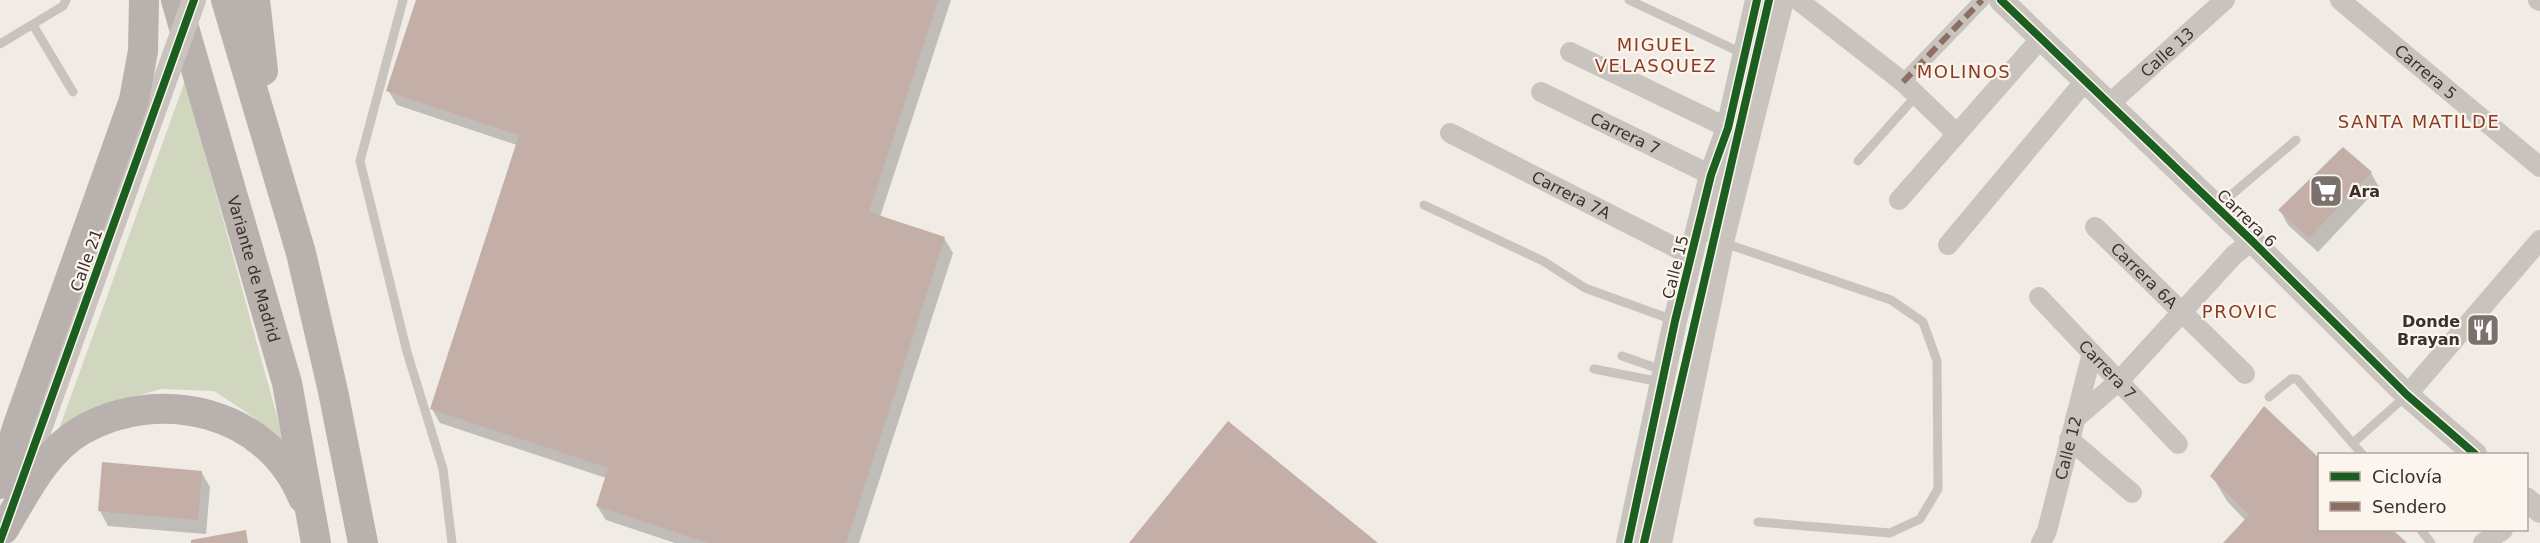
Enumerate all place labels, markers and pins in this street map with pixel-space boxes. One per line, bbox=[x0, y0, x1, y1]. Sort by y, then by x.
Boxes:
supermarket icon: Ara bbox=[2308, 173, 2344, 209]
place label: Ara bbox=[2349, 182, 2380, 201]
place label: Donde Brayan bbox=[2397, 312, 2460, 349]
restaurant icon: Donde Brayan bbox=[2465, 312, 2501, 348]

